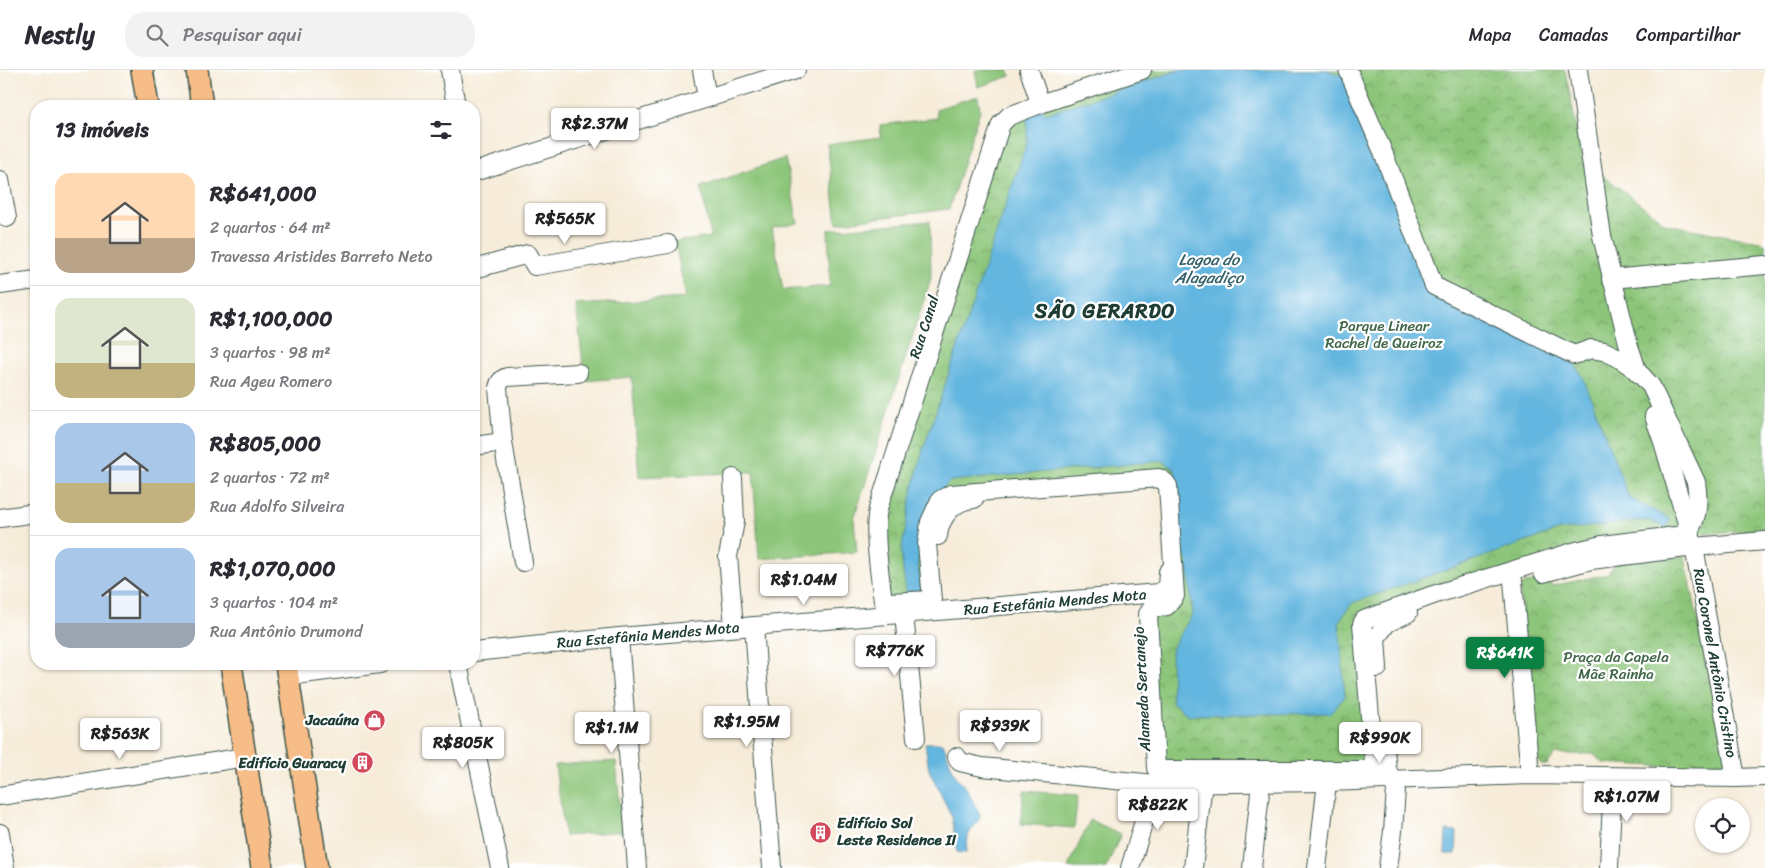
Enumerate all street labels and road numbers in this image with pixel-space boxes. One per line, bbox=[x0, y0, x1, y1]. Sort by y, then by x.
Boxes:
street label: Rua Canal bbox=[902, 291, 947, 362]
street label: Rua Coronel Antônio Cristino bbox=[1686, 566, 1744, 760]
street label: Rua Estefânia Mendes Mota bbox=[963, 581, 1148, 623]
street label: Rua Estefânia Mendes Mota bbox=[556, 614, 741, 656]
street label: Alameda Sertanejo bbox=[1126, 625, 1158, 753]

